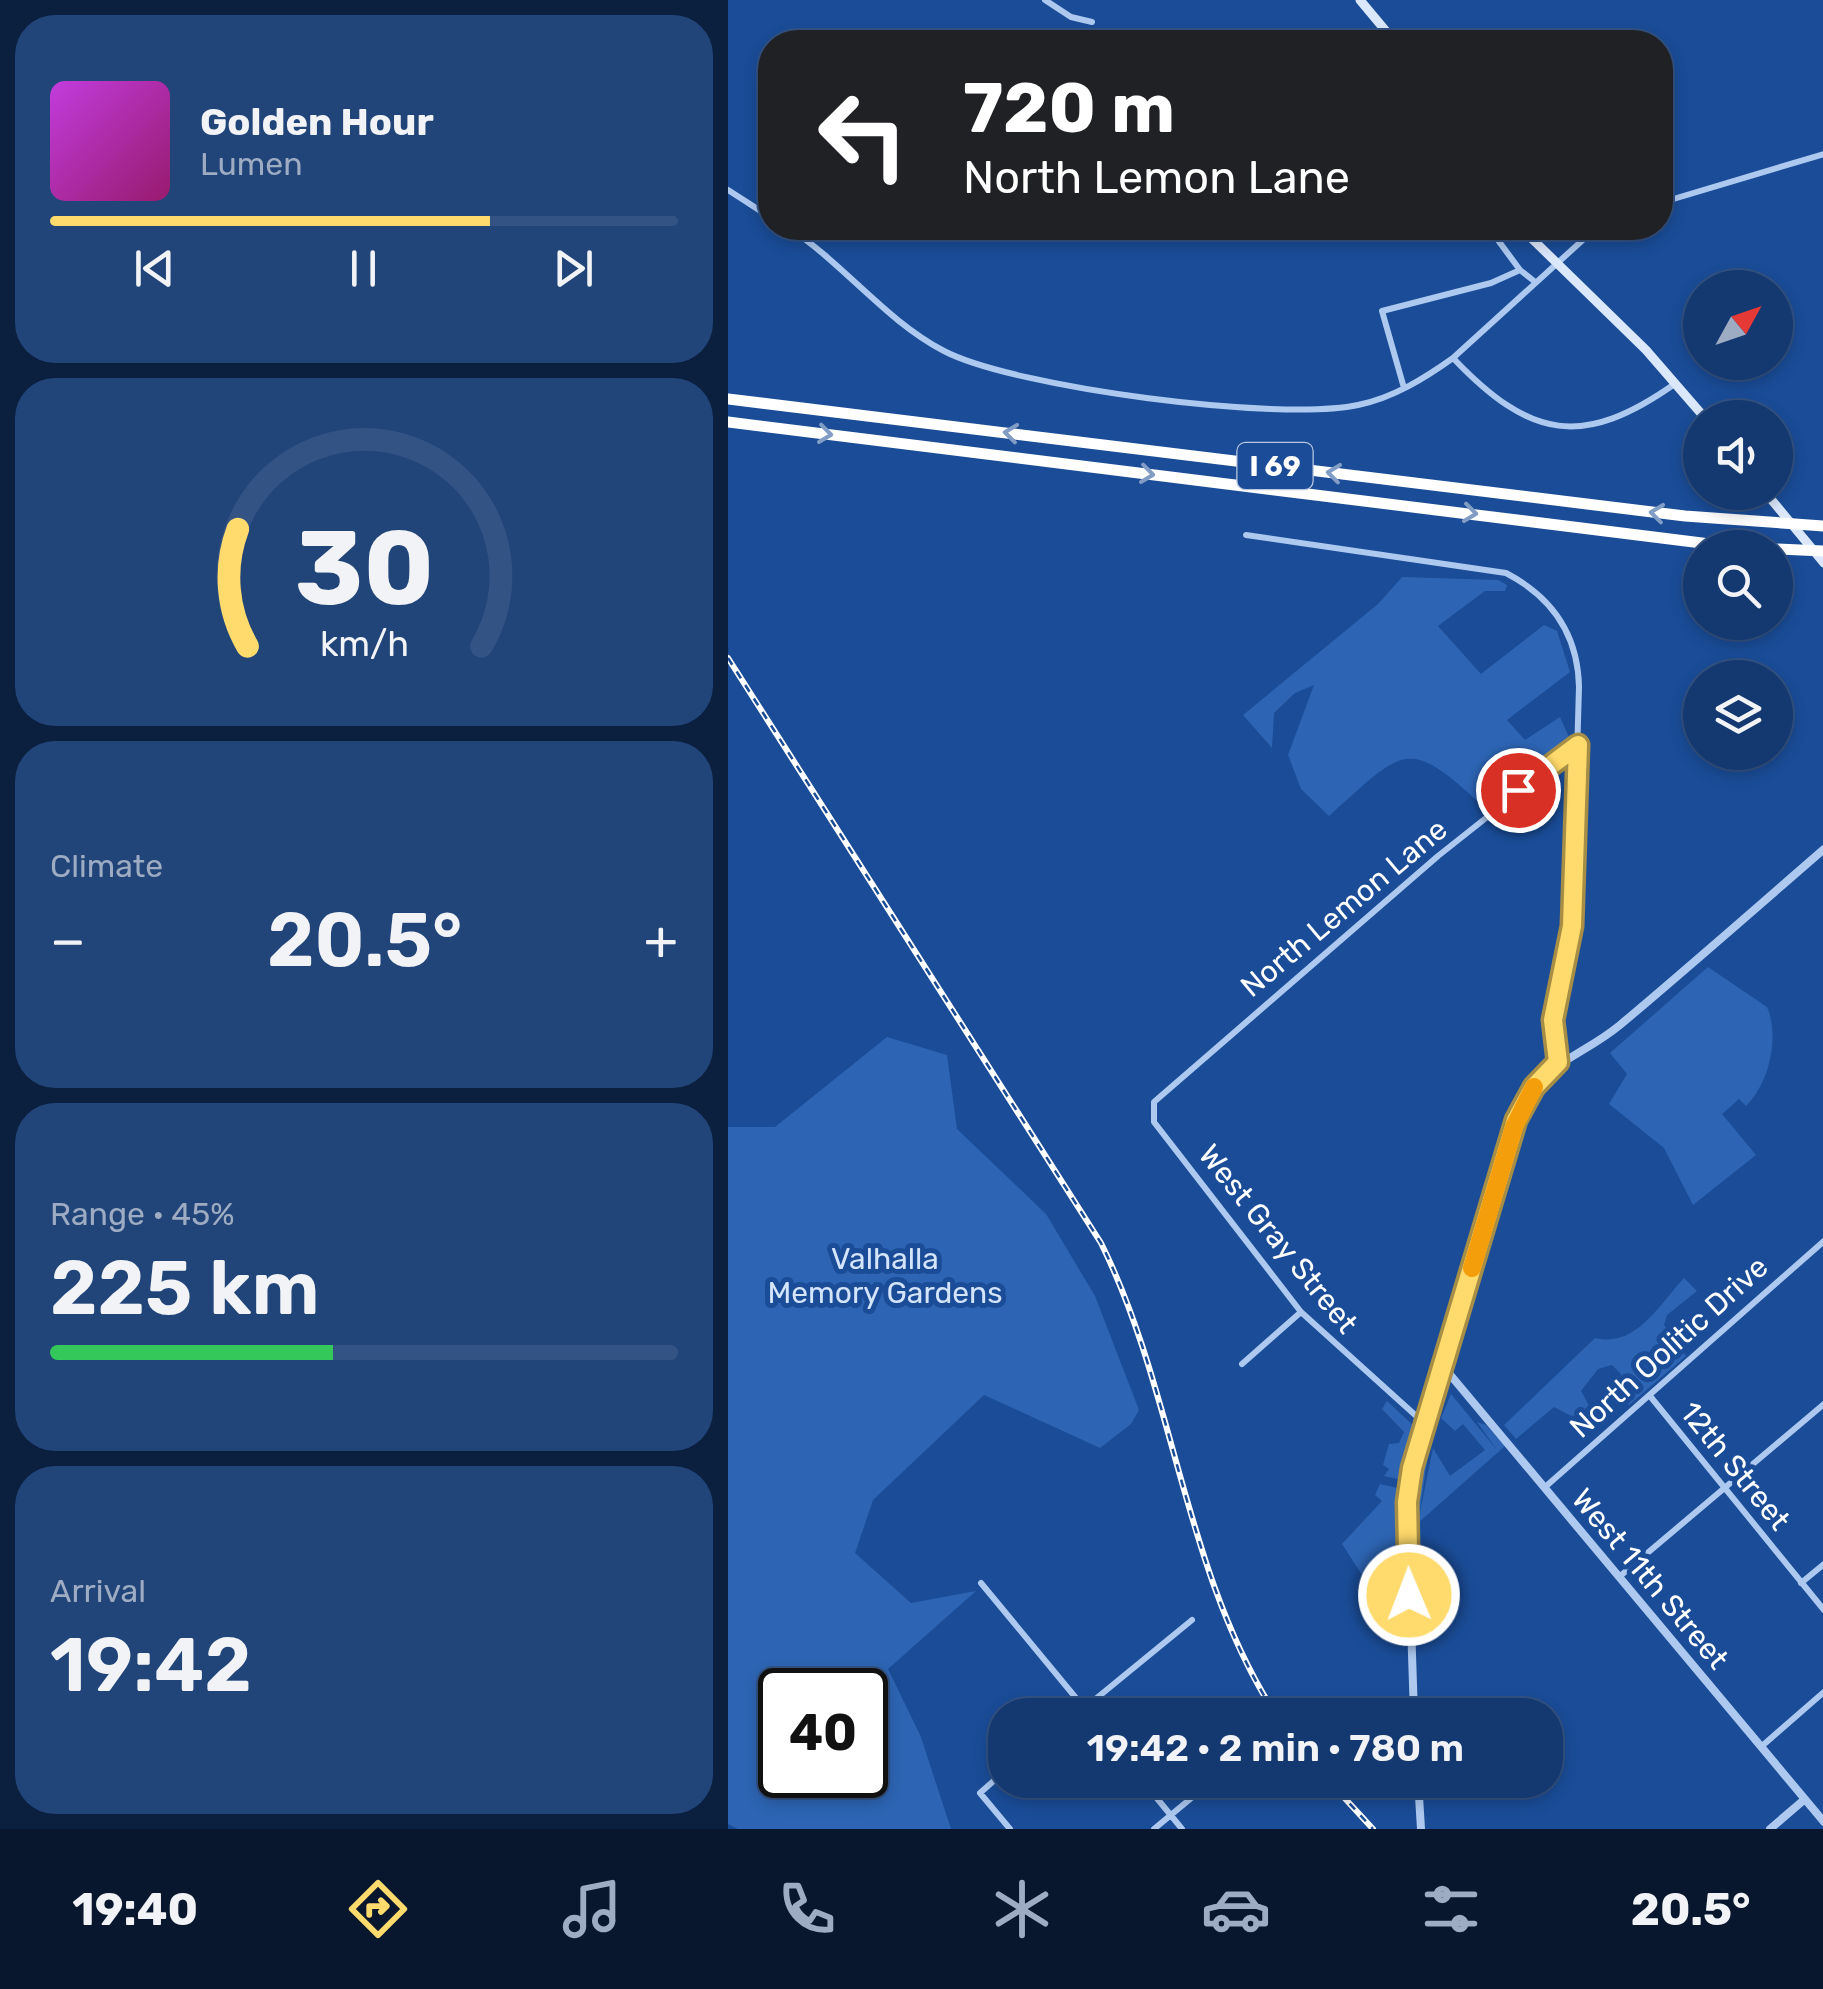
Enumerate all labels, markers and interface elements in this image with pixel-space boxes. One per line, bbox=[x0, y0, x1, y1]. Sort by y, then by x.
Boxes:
text: 720 m bbox=[963, 67, 1175, 150]
icon: left bbox=[798, 70, 928, 200]
text: Golden Hour bbox=[200, 99, 434, 145]
text: Lumen bbox=[200, 145, 303, 183]
text: North Lemon Lane bbox=[963, 151, 1350, 204]
icon: previous bbox=[127, 241, 182, 296]
icon: pause bbox=[336, 241, 391, 296]
icon: next bbox=[546, 241, 601, 296]
north arrow bbox=[1683, 270, 1793, 380]
map controls bbox=[1683, 270, 1793, 770]
button: sound bbox=[1683, 400, 1793, 510]
one-way arrow bbox=[817, 423, 833, 444]
one-way arrow bbox=[1003, 424, 1020, 445]
road number: I 69 bbox=[1238, 443, 1312, 489]
one-way arrow bbox=[1140, 463, 1156, 484]
one-way arrow bbox=[1326, 464, 1342, 485]
one-way arrow bbox=[1462, 502, 1478, 523]
one-way arrow bbox=[1648, 503, 1664, 524]
text: 30 bbox=[294, 507, 434, 630]
button: search bbox=[1683, 530, 1793, 640]
text: km/h bbox=[319, 623, 409, 665]
button: layers bbox=[1683, 660, 1793, 770]
pin bbox=[1476, 748, 1561, 833]
icon: arrive bbox=[1491, 763, 1546, 818]
street label: North Lemon Lane bbox=[1234, 811, 1454, 1005]
text: Climate bbox=[50, 847, 163, 885]
text: 20.5° bbox=[267, 896, 462, 985]
text: − bbox=[50, 908, 86, 973]
text: + bbox=[644, 908, 678, 973]
street label: West Gray Street bbox=[1191, 1137, 1365, 1341]
text: Range · 45% bbox=[50, 1195, 235, 1233]
park label: Valhalla Memory Gardens bbox=[767, 1241, 1003, 1311]
text: 225 km bbox=[50, 1244, 320, 1333]
street label: North Oolitic Drive bbox=[1563, 1249, 1775, 1445]
street label: 12th Street bbox=[1672, 1395, 1798, 1538]
street label: West 11th Street bbox=[1564, 1482, 1736, 1677]
position arrow bbox=[1357, 1543, 1461, 1647]
text: Arrival bbox=[50, 1572, 146, 1610]
text: 19:42 bbox=[50, 1621, 252, 1710]
speed limit sign: 40 bbox=[758, 1668, 888, 1798]
text: 19:42 · 2 min · 780 m bbox=[1087, 1725, 1464, 1771]
icon: directions bbox=[343, 1874, 413, 1944]
icon: music bbox=[557, 1874, 627, 1944]
icon: phone bbox=[772, 1874, 842, 1944]
icon: climate bbox=[987, 1874, 1057, 1944]
icon: car bbox=[1201, 1874, 1271, 1944]
icon: filters bbox=[1416, 1874, 1486, 1944]
text: 19:40 bbox=[72, 1883, 198, 1936]
text: 20.5° bbox=[1631, 1883, 1751, 1936]

